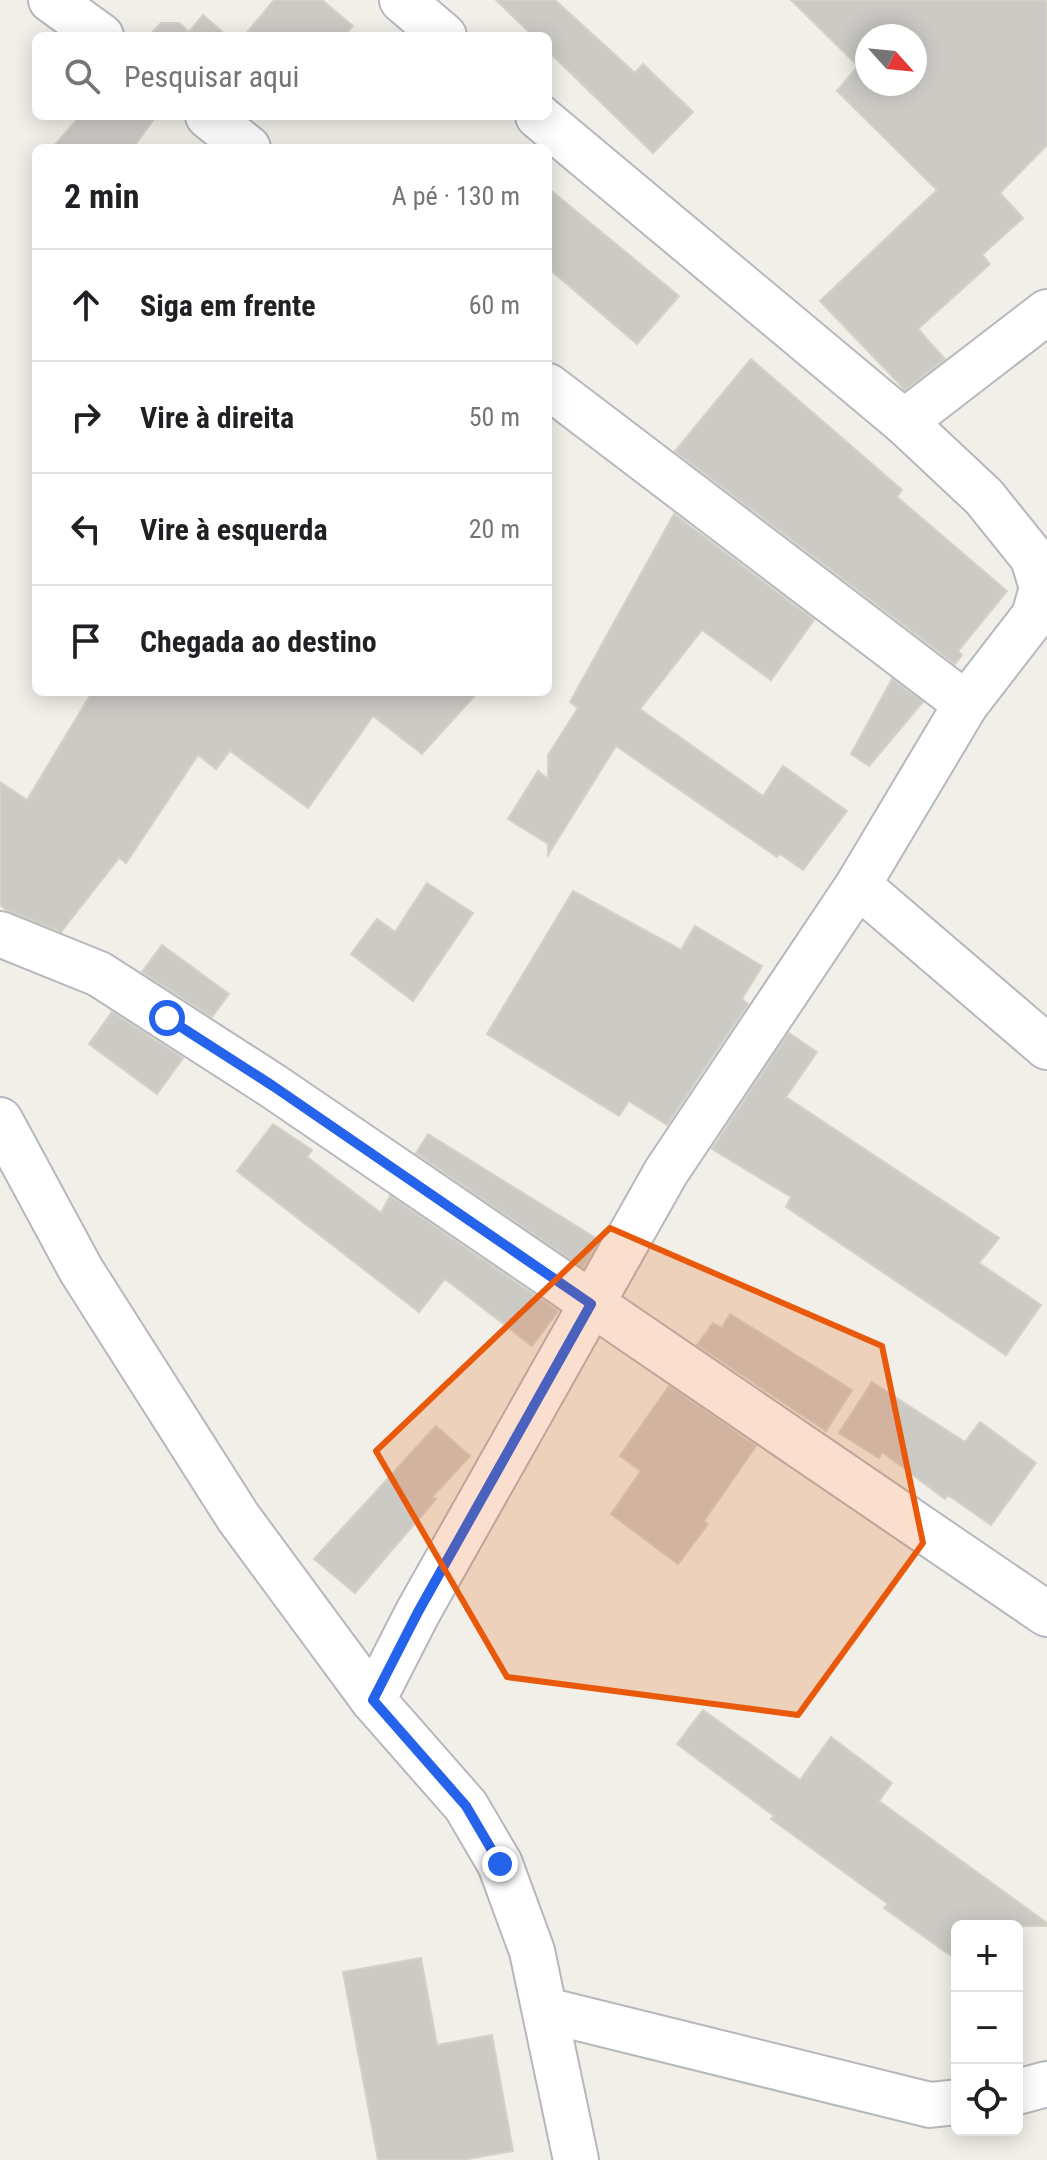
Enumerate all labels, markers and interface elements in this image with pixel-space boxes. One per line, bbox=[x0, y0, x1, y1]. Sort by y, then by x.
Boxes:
north arrow bbox=[855, 24, 927, 96]
search box bbox=[32, 32, 552, 120]
icon: search bbox=[60, 54, 104, 98]
text: Pesquisar aqui bbox=[124, 59, 299, 94]
text: 2 min bbox=[64, 176, 140, 216]
text: A pé · 130 m bbox=[392, 181, 520, 211]
icon: ahead bbox=[64, 283, 108, 327]
text: Siga em frente bbox=[140, 288, 316, 323]
text: 60 m bbox=[469, 290, 520, 320]
icon: right bbox=[64, 395, 108, 439]
text: Vire à direita bbox=[140, 400, 294, 435]
text: 50 m bbox=[469, 402, 520, 432]
icon: left bbox=[64, 507, 108, 551]
text: Vire à esquerda bbox=[140, 512, 328, 547]
text: 20 m bbox=[469, 514, 520, 544]
icon: arrive bbox=[64, 619, 108, 663]
text: Chegada ao destino bbox=[140, 624, 377, 659]
route start bbox=[149, 1000, 185, 1036]
route end bbox=[482, 1846, 518, 1882]
map controls bbox=[951, 1920, 1023, 2136]
button: + bbox=[951, 1920, 1023, 1992]
button: − bbox=[951, 1992, 1023, 2064]
button: locate bbox=[951, 2064, 1023, 2136]

